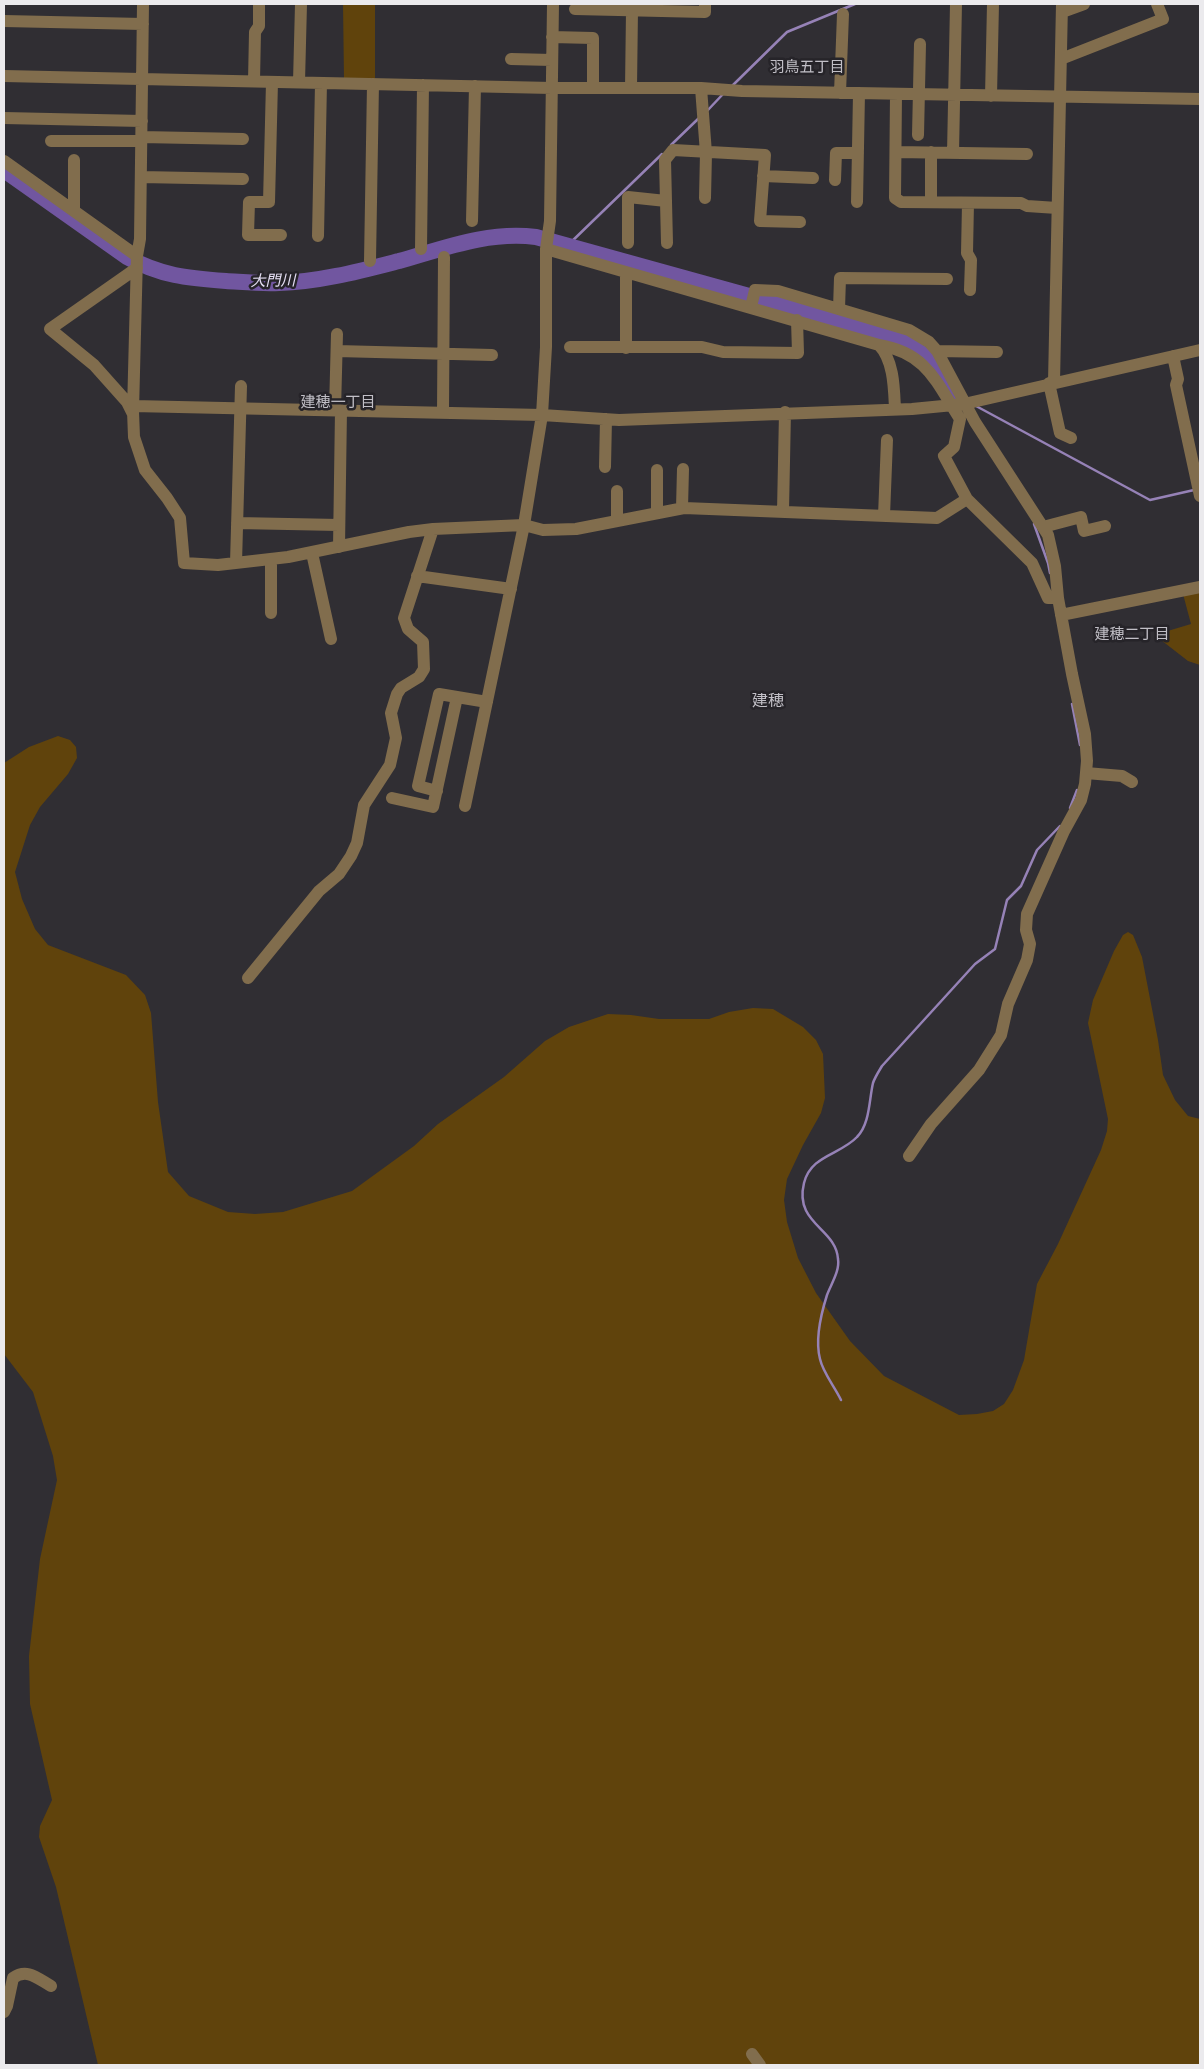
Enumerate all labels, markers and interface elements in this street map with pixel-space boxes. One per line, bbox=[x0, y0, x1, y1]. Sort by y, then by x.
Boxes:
district label: 羽鳥五丁目 bbox=[770, 58, 844, 76]
water label: 大門川 bbox=[250, 272, 296, 290]
district label: 建穂一丁目 bbox=[301, 393, 375, 411]
district label: 建穂二丁目 bbox=[1095, 625, 1169, 643]
district label: 建穂 bbox=[752, 691, 784, 711]

